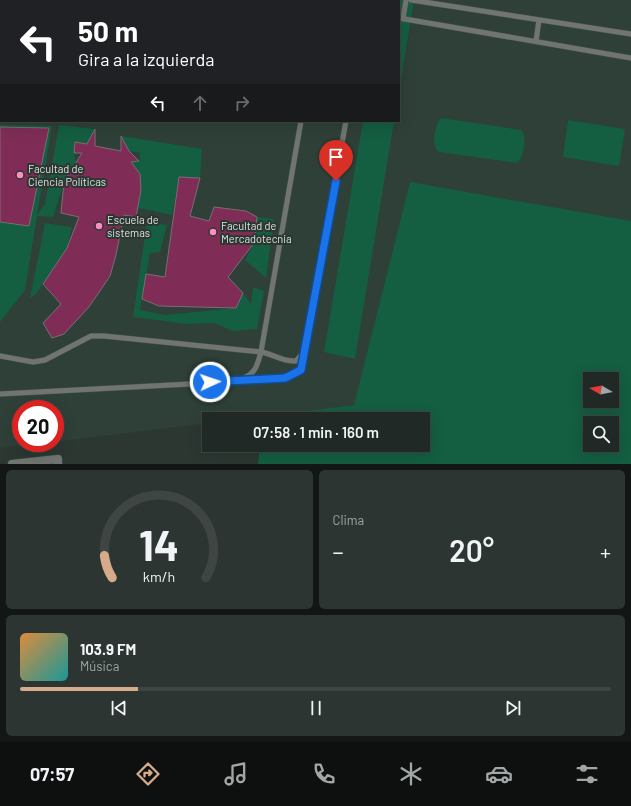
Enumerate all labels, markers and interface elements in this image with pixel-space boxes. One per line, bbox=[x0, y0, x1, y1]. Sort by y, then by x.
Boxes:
text: 50 m bbox=[78, 14, 138, 48]
icon: left bbox=[12, 16, 64, 68]
text: Gira a la izquierda bbox=[78, 48, 215, 70]
icon: left bbox=[147, 92, 169, 114]
icon: ahead bbox=[189, 92, 211, 114]
icon: right bbox=[231, 92, 253, 114]
pin bbox=[319, 140, 353, 181]
icon: arrive bbox=[325, 146, 347, 168]
place label: Facultad de Ciencia Políticas bbox=[28, 162, 106, 188]
marker: Facultad de Ciencia Políticas bbox=[15, 170, 25, 180]
place label: Escuela de sistemas bbox=[107, 213, 159, 239]
place label: Facultad de Mercadotecnia bbox=[221, 219, 292, 245]
marker: Escuela de sistemas bbox=[94, 221, 104, 231]
marker: Facultad de Mercadotecnia bbox=[208, 227, 218, 237]
position arrow bbox=[189, 361, 231, 403]
north arrow bbox=[583, 372, 619, 408]
map controls bbox=[583, 372, 619, 452]
speed limit sign: 20 bbox=[12, 400, 64, 452]
button: search bbox=[583, 416, 619, 452]
text: 07:58 · 1 min · 160 m bbox=[253, 423, 379, 441]
text: Clima bbox=[333, 512, 364, 528]
text: 14 bbox=[139, 518, 179, 568]
text: 20° bbox=[449, 532, 494, 568]
text: − bbox=[333, 538, 344, 564]
text: + bbox=[600, 538, 611, 564]
text: km/h bbox=[143, 567, 175, 584]
text: 103.9 FM bbox=[80, 640, 136, 658]
text: Música bbox=[80, 658, 119, 674]
icon: previous bbox=[108, 697, 130, 719]
icon: pause bbox=[305, 697, 327, 719]
icon: next bbox=[502, 697, 524, 719]
icon: directions bbox=[134, 760, 162, 788]
icon: music bbox=[222, 760, 250, 788]
icon: phone bbox=[310, 760, 338, 788]
icon: climate bbox=[397, 760, 425, 788]
icon: car bbox=[485, 760, 513, 788]
icon: filters bbox=[573, 760, 601, 788]
text: 07:57 bbox=[30, 763, 74, 785]

